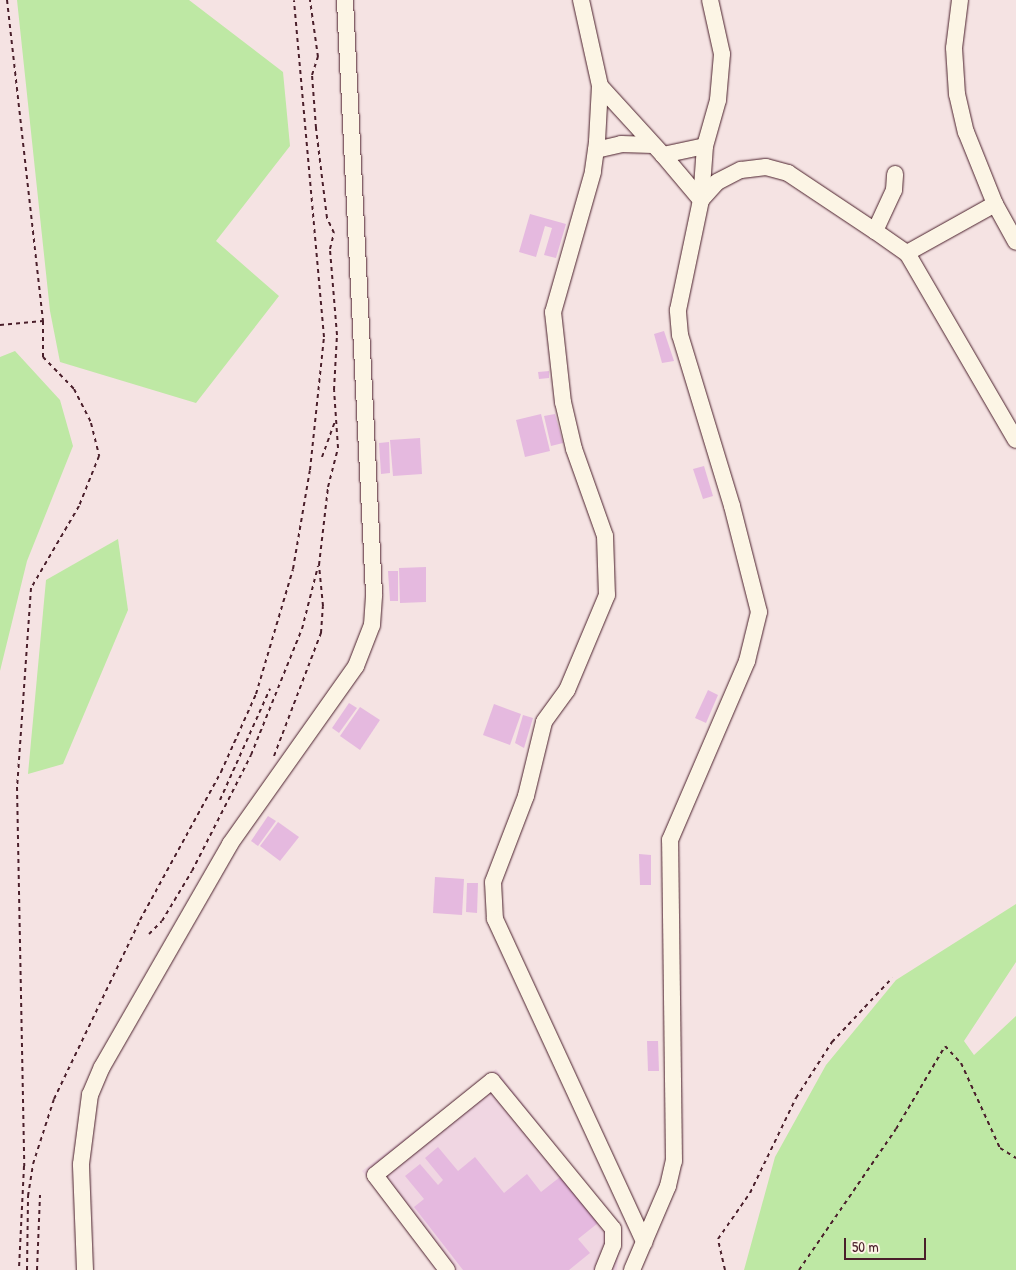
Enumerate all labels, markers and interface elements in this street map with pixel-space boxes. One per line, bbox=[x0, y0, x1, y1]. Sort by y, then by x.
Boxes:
scale bar bbox=[846, 1228, 928, 1260]
text: 50 m bbox=[852, 1236, 879, 1257]

